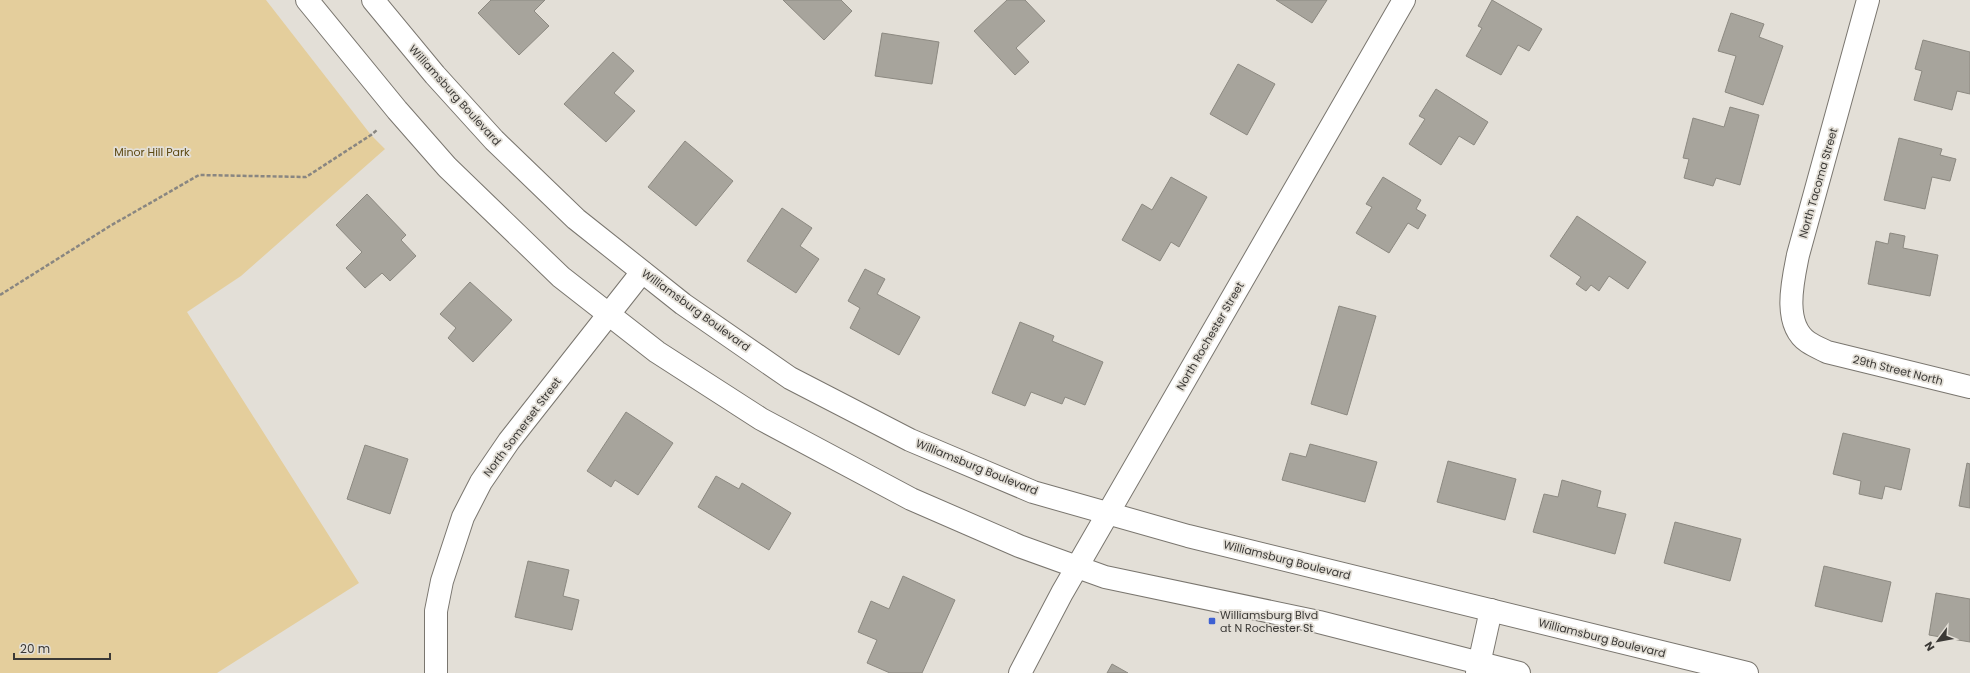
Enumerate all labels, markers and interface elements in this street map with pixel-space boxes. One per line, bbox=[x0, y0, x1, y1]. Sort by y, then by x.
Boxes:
street label: Williamsburg Boulevard bbox=[405, 41, 505, 149]
street label: North Tacoma Street bbox=[1795, 126, 1841, 240]
park label: Minor Hill Park bbox=[114, 144, 190, 160]
street label: Williamsburg Boulevard bbox=[639, 265, 753, 355]
street label: North Rochester Street bbox=[1172, 279, 1248, 393]
street label: 29th Street North bbox=[1851, 351, 1945, 389]
street label: North Somerset Street bbox=[479, 374, 565, 480]
street label: Williamsburg Boulevard bbox=[913, 435, 1041, 499]
street label: Williamsburg Boulevard bbox=[1222, 536, 1352, 584]
place label: Williamsburg Blvd at N Rochester St bbox=[1220, 607, 1318, 636]
street label: Williamsburg Boulevard bbox=[1537, 614, 1667, 662]
marker: Williamsburg Blvd at N Rochester St bbox=[1207, 616, 1217, 626]
north arrow bbox=[1918, 621, 1958, 661]
scale bar bbox=[14, 635, 110, 661]
text: N bbox=[1921, 639, 1938, 654]
text: 20 m bbox=[20, 640, 50, 657]

